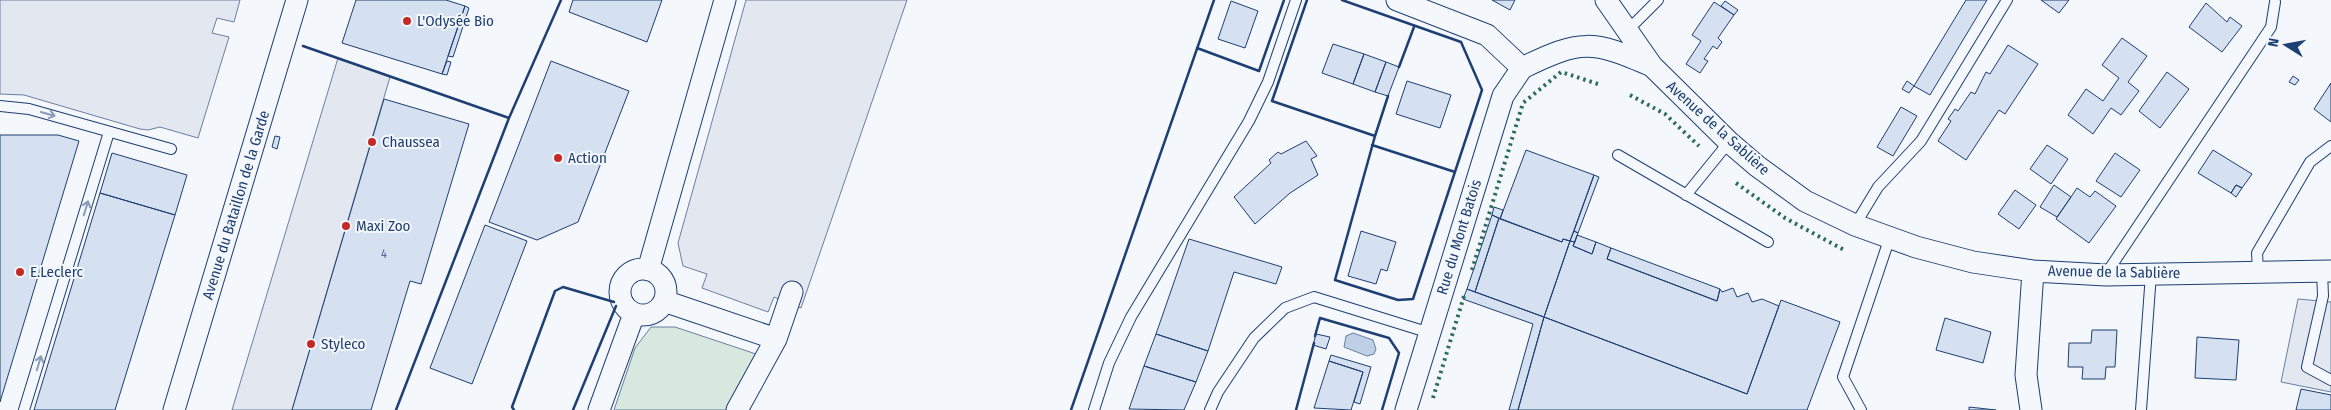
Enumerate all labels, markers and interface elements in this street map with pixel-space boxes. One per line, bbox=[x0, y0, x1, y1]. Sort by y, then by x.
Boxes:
place label: L'Odysée Bio bbox=[417, 12, 494, 30]
marker: L'Odysée Bio bbox=[401, 15, 413, 27]
north arrow bbox=[2261, 20, 2311, 70]
text: N bbox=[2265, 37, 2283, 48]
street label: Avenue de la Sablière bbox=[1663, 77, 1773, 179]
street label: Avenue du Bataillon de la Garde bbox=[199, 108, 273, 302]
one-way arrow bbox=[39, 110, 55, 120]
place label: Chaussea bbox=[382, 133, 440, 151]
marker: Chaussea bbox=[366, 136, 378, 148]
place label: Action bbox=[568, 149, 607, 167]
marker: Action bbox=[552, 152, 564, 164]
street label: Rue du Mont Batois bbox=[1433, 177, 1485, 297]
one-way arrow bbox=[81, 200, 91, 216]
place label: Maxi Zoo bbox=[356, 217, 411, 235]
marker: Maxi Zoo bbox=[340, 220, 352, 232]
house number: 4 bbox=[381, 247, 387, 261]
street label: Avenue de la Sablière bbox=[2048, 262, 2180, 282]
place label: E.Leclerc bbox=[30, 263, 83, 281]
marker: E.Leclerc bbox=[14, 266, 26, 278]
place label: Styleco bbox=[321, 335, 365, 353]
marker: Styleco bbox=[305, 338, 317, 350]
one-way arrow bbox=[34, 356, 44, 372]

